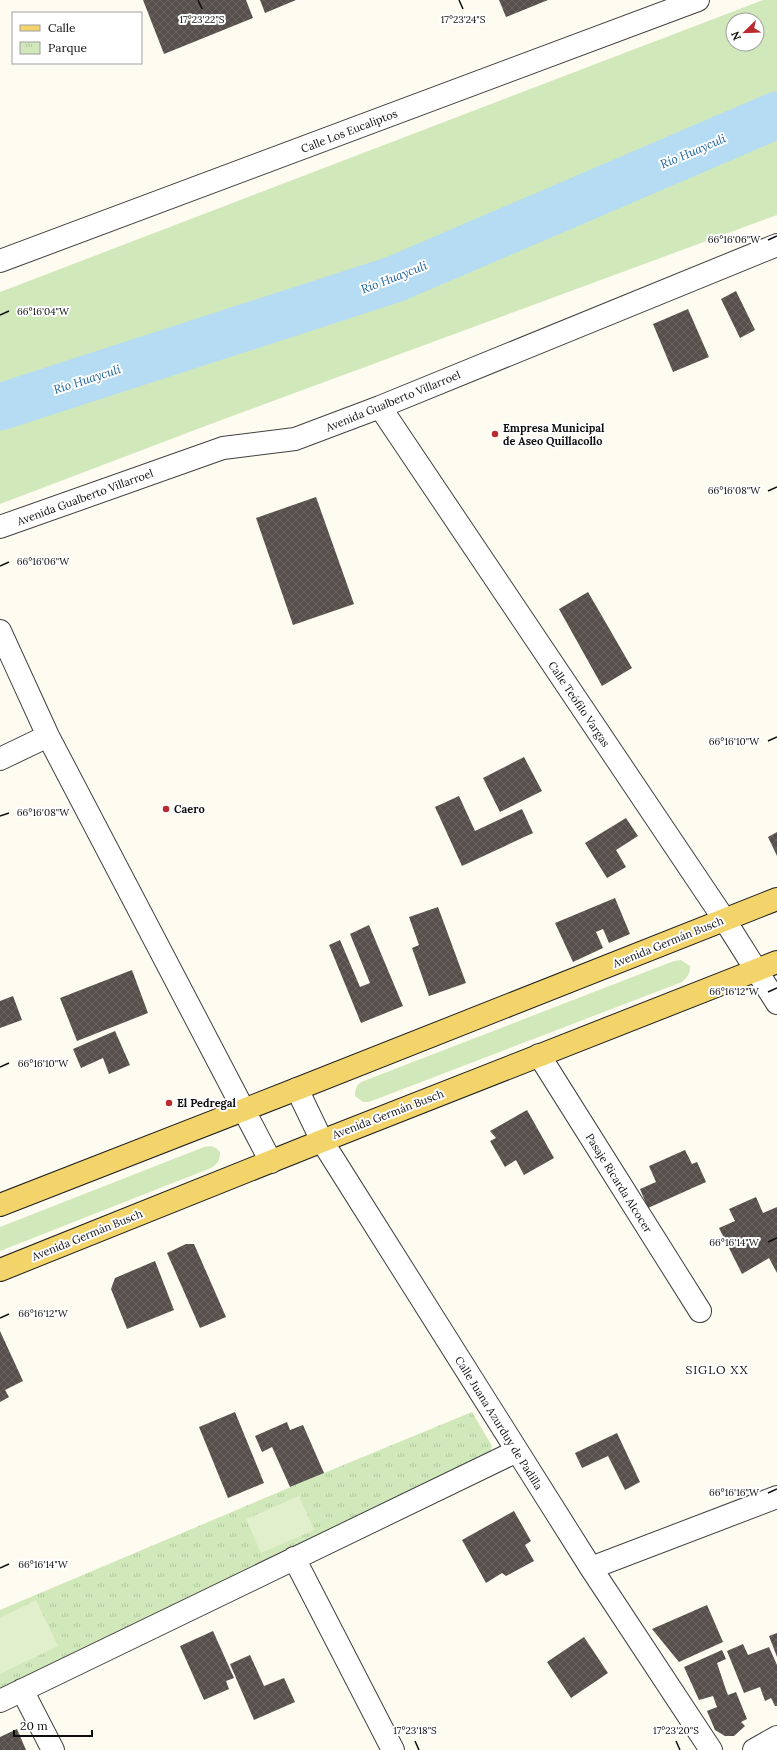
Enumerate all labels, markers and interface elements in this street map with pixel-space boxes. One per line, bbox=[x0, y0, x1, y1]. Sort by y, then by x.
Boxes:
legend bbox=[12, 12, 142, 64]
north arrow bbox=[725, 12, 765, 52]
text: 17°23'22"S bbox=[179, 13, 225, 26]
text: 17°23'24"S bbox=[441, 13, 486, 26]
text: Calle bbox=[48, 20, 76, 35]
text: N bbox=[727, 29, 744, 43]
text: Parque bbox=[48, 40, 88, 55]
street label: Calle Los Eucaliptos bbox=[299, 106, 399, 156]
water label: Río Huayculi bbox=[658, 130, 728, 172]
text: 66°16'06"W bbox=[708, 233, 761, 246]
water label: Río Huayculi bbox=[359, 257, 429, 297]
text: 66°16'04"W bbox=[17, 305, 70, 318]
water label: Río Huayculi bbox=[51, 361, 123, 397]
street label: Avenida Gualberto Villarroel bbox=[323, 368, 462, 435]
place label: Empresa Municipal de Aseo Quillacollo bbox=[503, 421, 605, 448]
marker: Empresa Municipal de Aseo Quillacollo bbox=[490, 429, 500, 439]
street label: Avenida Gualberto Villarroel bbox=[14, 466, 155, 529]
text: 66°16'08"W bbox=[708, 484, 761, 497]
text: 66°16'06"W bbox=[17, 555, 70, 568]
street label: Calle Teófilo Vargas bbox=[545, 658, 613, 750]
text: 66°16'10"W bbox=[709, 735, 760, 748]
place label: Caero bbox=[174, 802, 205, 816]
marker: Caero bbox=[161, 804, 171, 814]
text: 66°16'08"W bbox=[17, 806, 70, 819]
street label: Avenida Germán Busch bbox=[610, 913, 726, 971]
text: 66°16'12"W bbox=[709, 985, 760, 998]
text: 66°16'10"W bbox=[18, 1057, 69, 1070]
street label: Avenida Germán Busch bbox=[329, 1086, 446, 1142]
place label: El Pedregal bbox=[177, 1096, 236, 1110]
marker: El Pedregal bbox=[164, 1098, 174, 1108]
street label: Pasaje Ricarda Alcocer bbox=[583, 1131, 655, 1236]
street label: Avenida Germán Busch bbox=[29, 1206, 145, 1264]
text: 66°16'14"W bbox=[709, 1236, 760, 1249]
text: 66°16'12"W bbox=[18, 1307, 69, 1320]
street label: Calle Juana Azurduy de Padilla bbox=[452, 1354, 546, 1493]
district label: SIGLO XX bbox=[685, 1362, 749, 1377]
text: 66°16'16"W bbox=[709, 1486, 760, 1499]
text: 66°16'14"W bbox=[18, 1558, 69, 1571]
scale bar bbox=[14, 1712, 92, 1738]
text: 20 m bbox=[20, 1718, 48, 1733]
text: 17°23'18"S bbox=[393, 1724, 437, 1737]
text: 17°23'20"S bbox=[653, 1724, 699, 1737]

